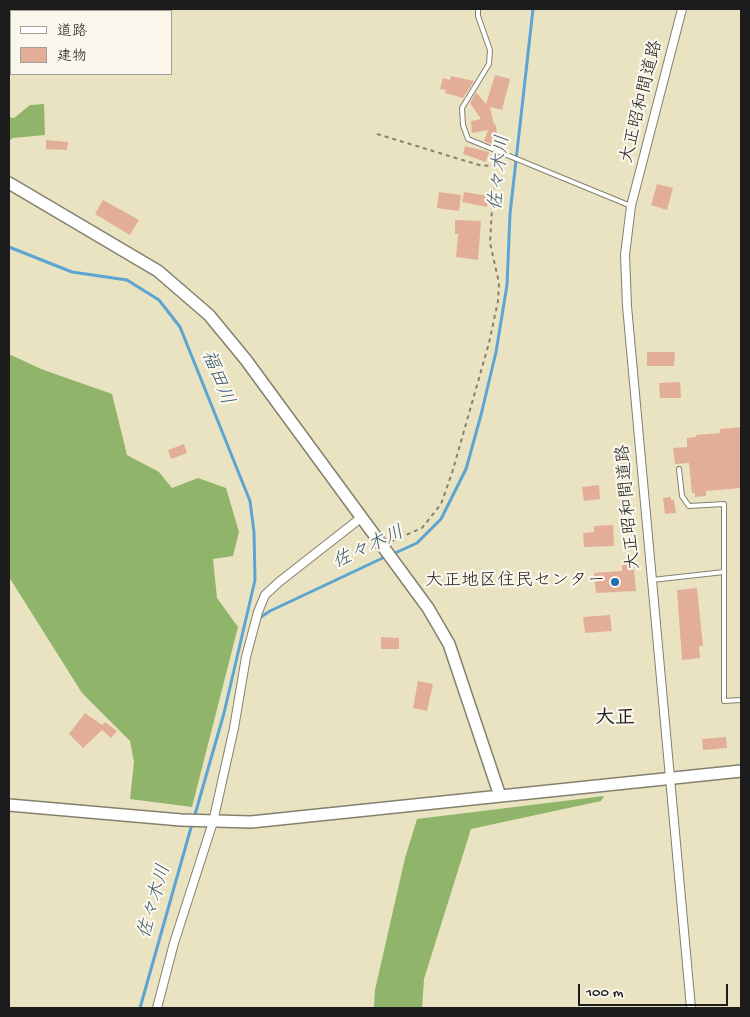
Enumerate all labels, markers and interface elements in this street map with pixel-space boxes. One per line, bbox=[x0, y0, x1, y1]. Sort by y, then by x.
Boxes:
legend bbox=[10, 10, 172, 75]
text: 道路 bbox=[57, 23, 87, 41]
street label: 大正昭和間道路 bbox=[617, 38, 669, 166]
text: 建物 bbox=[57, 48, 87, 66]
water label: 佐々木川 bbox=[486, 134, 516, 212]
water label: 福田川 bbox=[195, 347, 237, 409]
street label: 大正昭和間道路 bbox=[614, 443, 646, 571]
water label: 佐々木川 bbox=[330, 523, 408, 575]
place label: 大正地区住民センター bbox=[425, 571, 605, 593]
marker: 大正地区住民センター bbox=[609, 576, 621, 588]
district label: 大正 bbox=[595, 708, 635, 732]
water label: 佐々木川 bbox=[135, 862, 177, 942]
scale bar bbox=[580, 974, 730, 1006]
text: 100 m bbox=[586, 984, 623, 1002]

